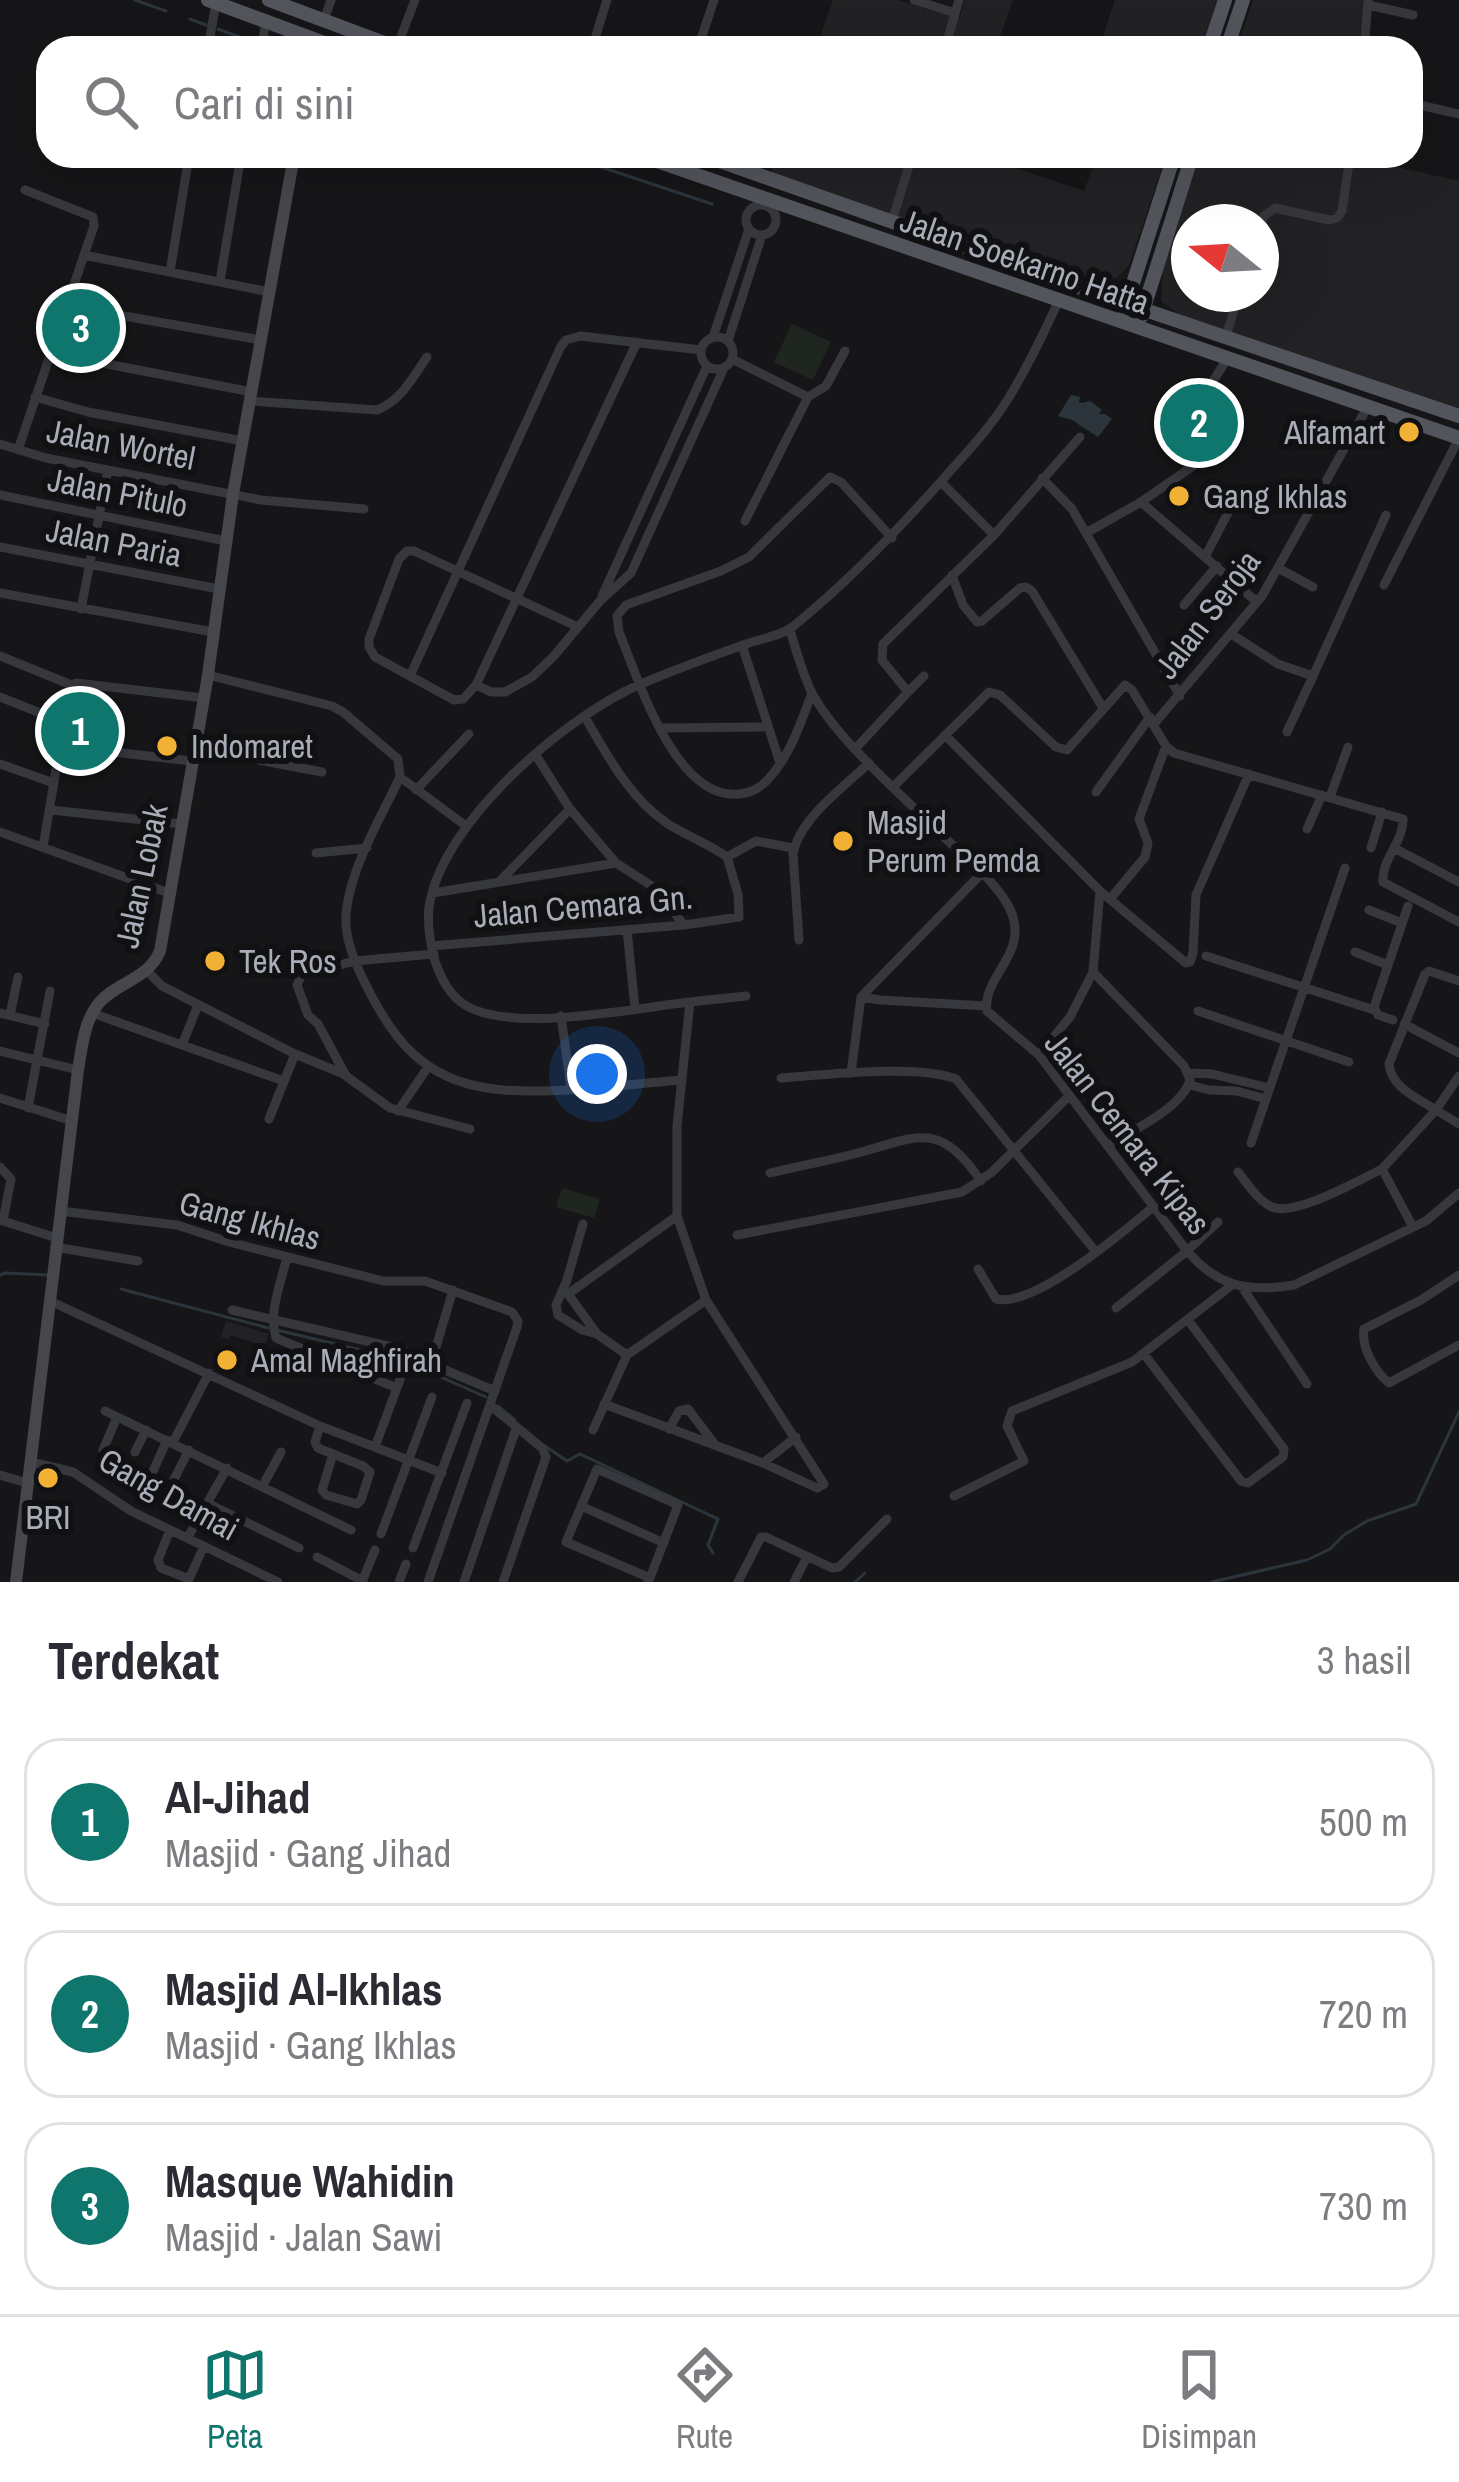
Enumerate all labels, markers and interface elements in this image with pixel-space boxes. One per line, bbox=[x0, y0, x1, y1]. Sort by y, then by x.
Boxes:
search box bbox=[36, 36, 1423, 168]
icon: search bbox=[78, 69, 144, 135]
text: Cari di sini bbox=[174, 72, 355, 133]
street label: Jalan Soekarno Hatta bbox=[895, 198, 1155, 324]
north arrow bbox=[1171, 204, 1279, 312]
pin: 3 bbox=[42, 283, 120, 373]
pin: 2 bbox=[1160, 378, 1238, 468]
street label: Jalan Wortel bbox=[43, 408, 199, 480]
place label: Alfamart bbox=[1283, 410, 1385, 454]
marker: Alfamart bbox=[1396, 419, 1422, 445]
street label: Jalan Pitulo bbox=[44, 457, 192, 527]
place label: Gang Ikhlas bbox=[1203, 474, 1347, 518]
marker: Gang Ikhlas bbox=[1166, 483, 1192, 509]
street label: Jalan Paria bbox=[43, 507, 185, 577]
street label: Jalan Seroja bbox=[1144, 541, 1270, 687]
pin: 1 bbox=[41, 686, 119, 776]
place label: Indomaret bbox=[191, 724, 313, 768]
marker: Indomaret bbox=[154, 733, 180, 759]
street label: Jalan Lobak bbox=[104, 800, 178, 952]
place label: Masjid Perum Pemda bbox=[867, 800, 1040, 882]
marker: Masjid Perum Pemda bbox=[830, 828, 856, 854]
street label: Jalan Cemara Gn. bbox=[472, 875, 694, 937]
place label: Tek Ros bbox=[239, 939, 337, 983]
marker: Tek Ros bbox=[202, 948, 228, 974]
street label: Jalan Cemara Kipas bbox=[1035, 1023, 1221, 1243]
your location bbox=[567, 1044, 627, 1104]
street label: Gang Ikhlas bbox=[175, 1180, 325, 1260]
place label: Amal Maghfirah bbox=[250, 1338, 442, 1382]
marker: Amal Maghfirah bbox=[214, 1347, 240, 1373]
street label: Gang Damai bbox=[91, 1438, 247, 1550]
marker: BRI bbox=[35, 1465, 61, 1491]
place label: BRI bbox=[25, 1495, 71, 1539]
text: Terdekat bbox=[48, 1626, 219, 1695]
text: 3 hasil bbox=[1317, 1634, 1411, 1686]
text: Al-Jihad bbox=[165, 1766, 311, 1827]
text: 1 bbox=[81, 1796, 99, 1848]
text: 500 m bbox=[1319, 1796, 1408, 1848]
text: Masjid · Gang Jihad bbox=[165, 1827, 451, 1879]
text: Masjid Al-Ikhlas bbox=[165, 1958, 443, 2019]
text: 2 bbox=[81, 1988, 99, 2040]
text: 720 m bbox=[1319, 1988, 1408, 2040]
text: Masjid · Gang Ikhlas bbox=[165, 2019, 457, 2071]
text: Masque Wahidin bbox=[165, 2150, 455, 2211]
text: 3 bbox=[81, 2180, 99, 2232]
text: 730 m bbox=[1319, 2180, 1408, 2232]
text: Masjid · Jalan Sawi bbox=[165, 2211, 442, 2263]
tab: Peta bbox=[202, 2342, 268, 2458]
tab: Rute bbox=[672, 2342, 738, 2458]
tab: Disimpan bbox=[1141, 2342, 1257, 2458]

